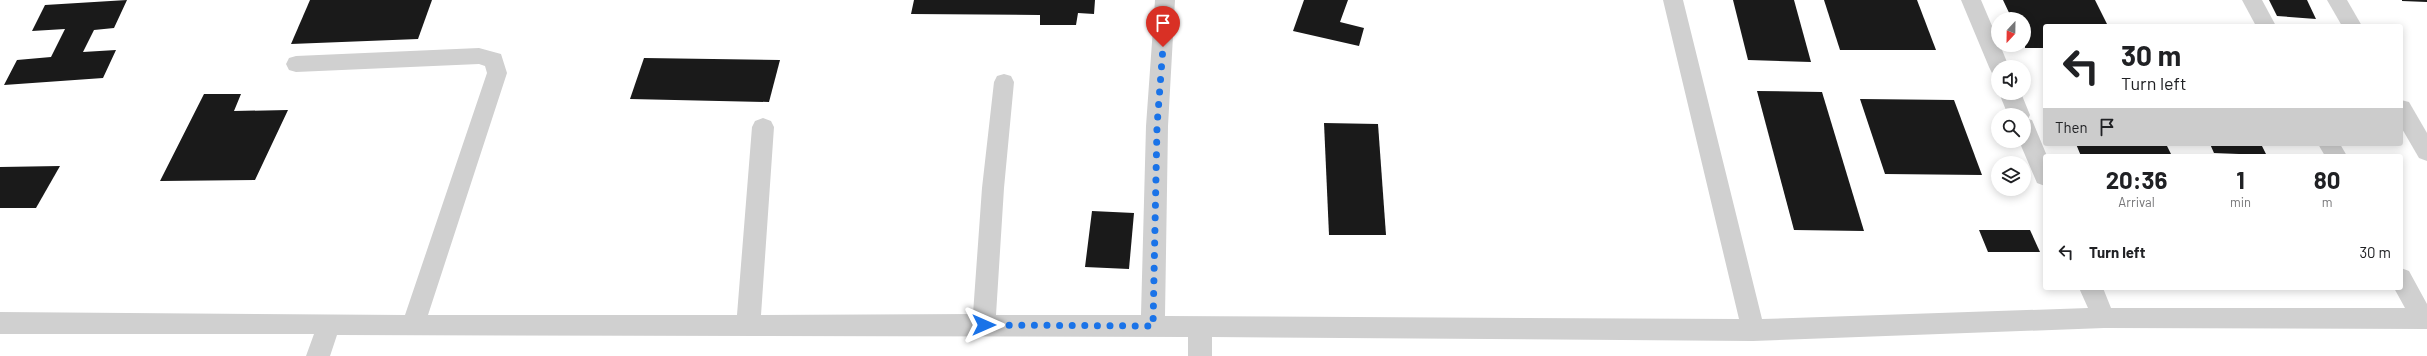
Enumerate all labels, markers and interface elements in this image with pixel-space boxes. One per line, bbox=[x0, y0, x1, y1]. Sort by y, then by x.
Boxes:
pin bbox=[1146, 6, 1180, 47]
icon: arrive bbox=[1152, 12, 1174, 34]
north arrow bbox=[1991, 12, 2031, 52]
map controls bbox=[1991, 12, 2031, 196]
text: 30 m bbox=[2121, 38, 2181, 72]
icon: left bbox=[2055, 40, 2107, 92]
button: sound bbox=[1991, 60, 2031, 100]
text: Turn left bbox=[2121, 72, 2187, 94]
button: search bbox=[1991, 108, 2031, 148]
icon: arrive bbox=[2096, 116, 2118, 138]
text: Then bbox=[2055, 118, 2088, 136]
button: layers bbox=[1991, 156, 2031, 196]
text: 20:36 bbox=[2106, 165, 2167, 194]
text: 1 bbox=[2236, 165, 2245, 194]
text: 80 bbox=[2314, 165, 2340, 194]
text: Arrival bbox=[2118, 194, 2155, 210]
text: min bbox=[2230, 194, 2251, 210]
text: m bbox=[2322, 194, 2332, 210]
icon: left bbox=[2055, 241, 2077, 263]
text: Turn left bbox=[2089, 243, 2145, 261]
text: 30 m bbox=[2359, 243, 2391, 261]
position arrow bbox=[963, 304, 1005, 346]

